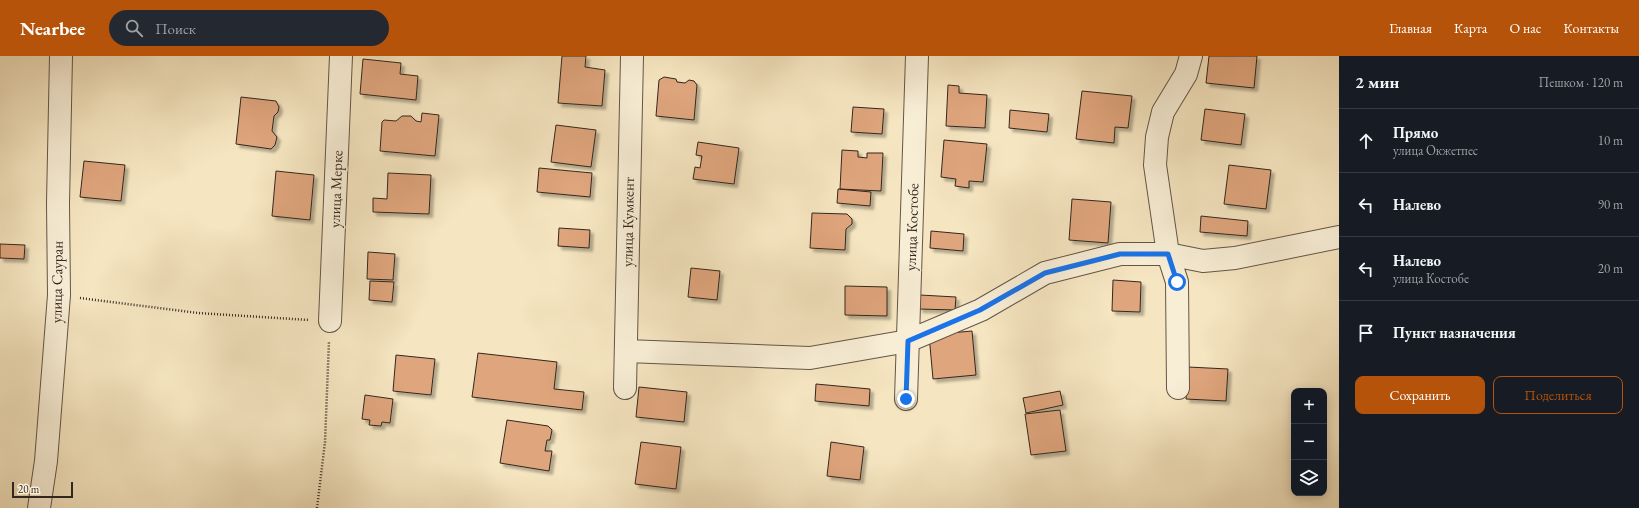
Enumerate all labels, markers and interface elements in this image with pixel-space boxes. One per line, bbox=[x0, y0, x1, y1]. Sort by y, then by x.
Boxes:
search box bbox=[109, 10, 389, 46]
text: Nearbee bbox=[20, 16, 85, 41]
icon: search bbox=[123, 17, 145, 39]
text: Поиск bbox=[155, 19, 196, 38]
text: Главная bbox=[1389, 19, 1432, 37]
text: Карта bbox=[1454, 19, 1487, 37]
text: О нас bbox=[1509, 19, 1541, 37]
text: Контакты bbox=[1563, 19, 1619, 37]
text: 2 мин bbox=[1355, 71, 1399, 93]
text: Пешком · 120 m bbox=[1539, 74, 1623, 91]
text: Прямо bbox=[1393, 123, 1438, 142]
icon: ahead bbox=[1355, 130, 1377, 152]
text: 10 m bbox=[1598, 132, 1623, 149]
text: улица Окжетпес bbox=[1393, 142, 1478, 159]
street label: улица Мерке bbox=[325, 150, 346, 228]
street label: улица Кумкент bbox=[617, 177, 638, 267]
street label: улица Костобе bbox=[900, 183, 923, 271]
icon: left bbox=[1355, 194, 1377, 216]
text: Налево bbox=[1393, 195, 1441, 214]
text: 90 m bbox=[1598, 196, 1623, 213]
street label: улица Сауран bbox=[46, 240, 67, 323]
text: Налево bbox=[1393, 251, 1441, 270]
icon: left bbox=[1355, 258, 1377, 280]
text: 20 m bbox=[1598, 260, 1623, 277]
text: улица Костобе bbox=[1393, 270, 1469, 287]
route start bbox=[1168, 273, 1186, 291]
icon: arrive bbox=[1355, 322, 1377, 344]
text: Пункт назначения bbox=[1393, 323, 1516, 342]
button: Сохранить bbox=[1355, 376, 1485, 414]
button: Поделиться bbox=[1493, 376, 1623, 414]
map controls bbox=[1291, 388, 1327, 496]
button: + bbox=[1291, 388, 1327, 424]
route end bbox=[897, 390, 915, 408]
button: − bbox=[1291, 424, 1327, 460]
button: layers bbox=[1291, 460, 1327, 496]
scale bar bbox=[12, 480, 73, 499]
text: 20 m bbox=[18, 482, 39, 496]

